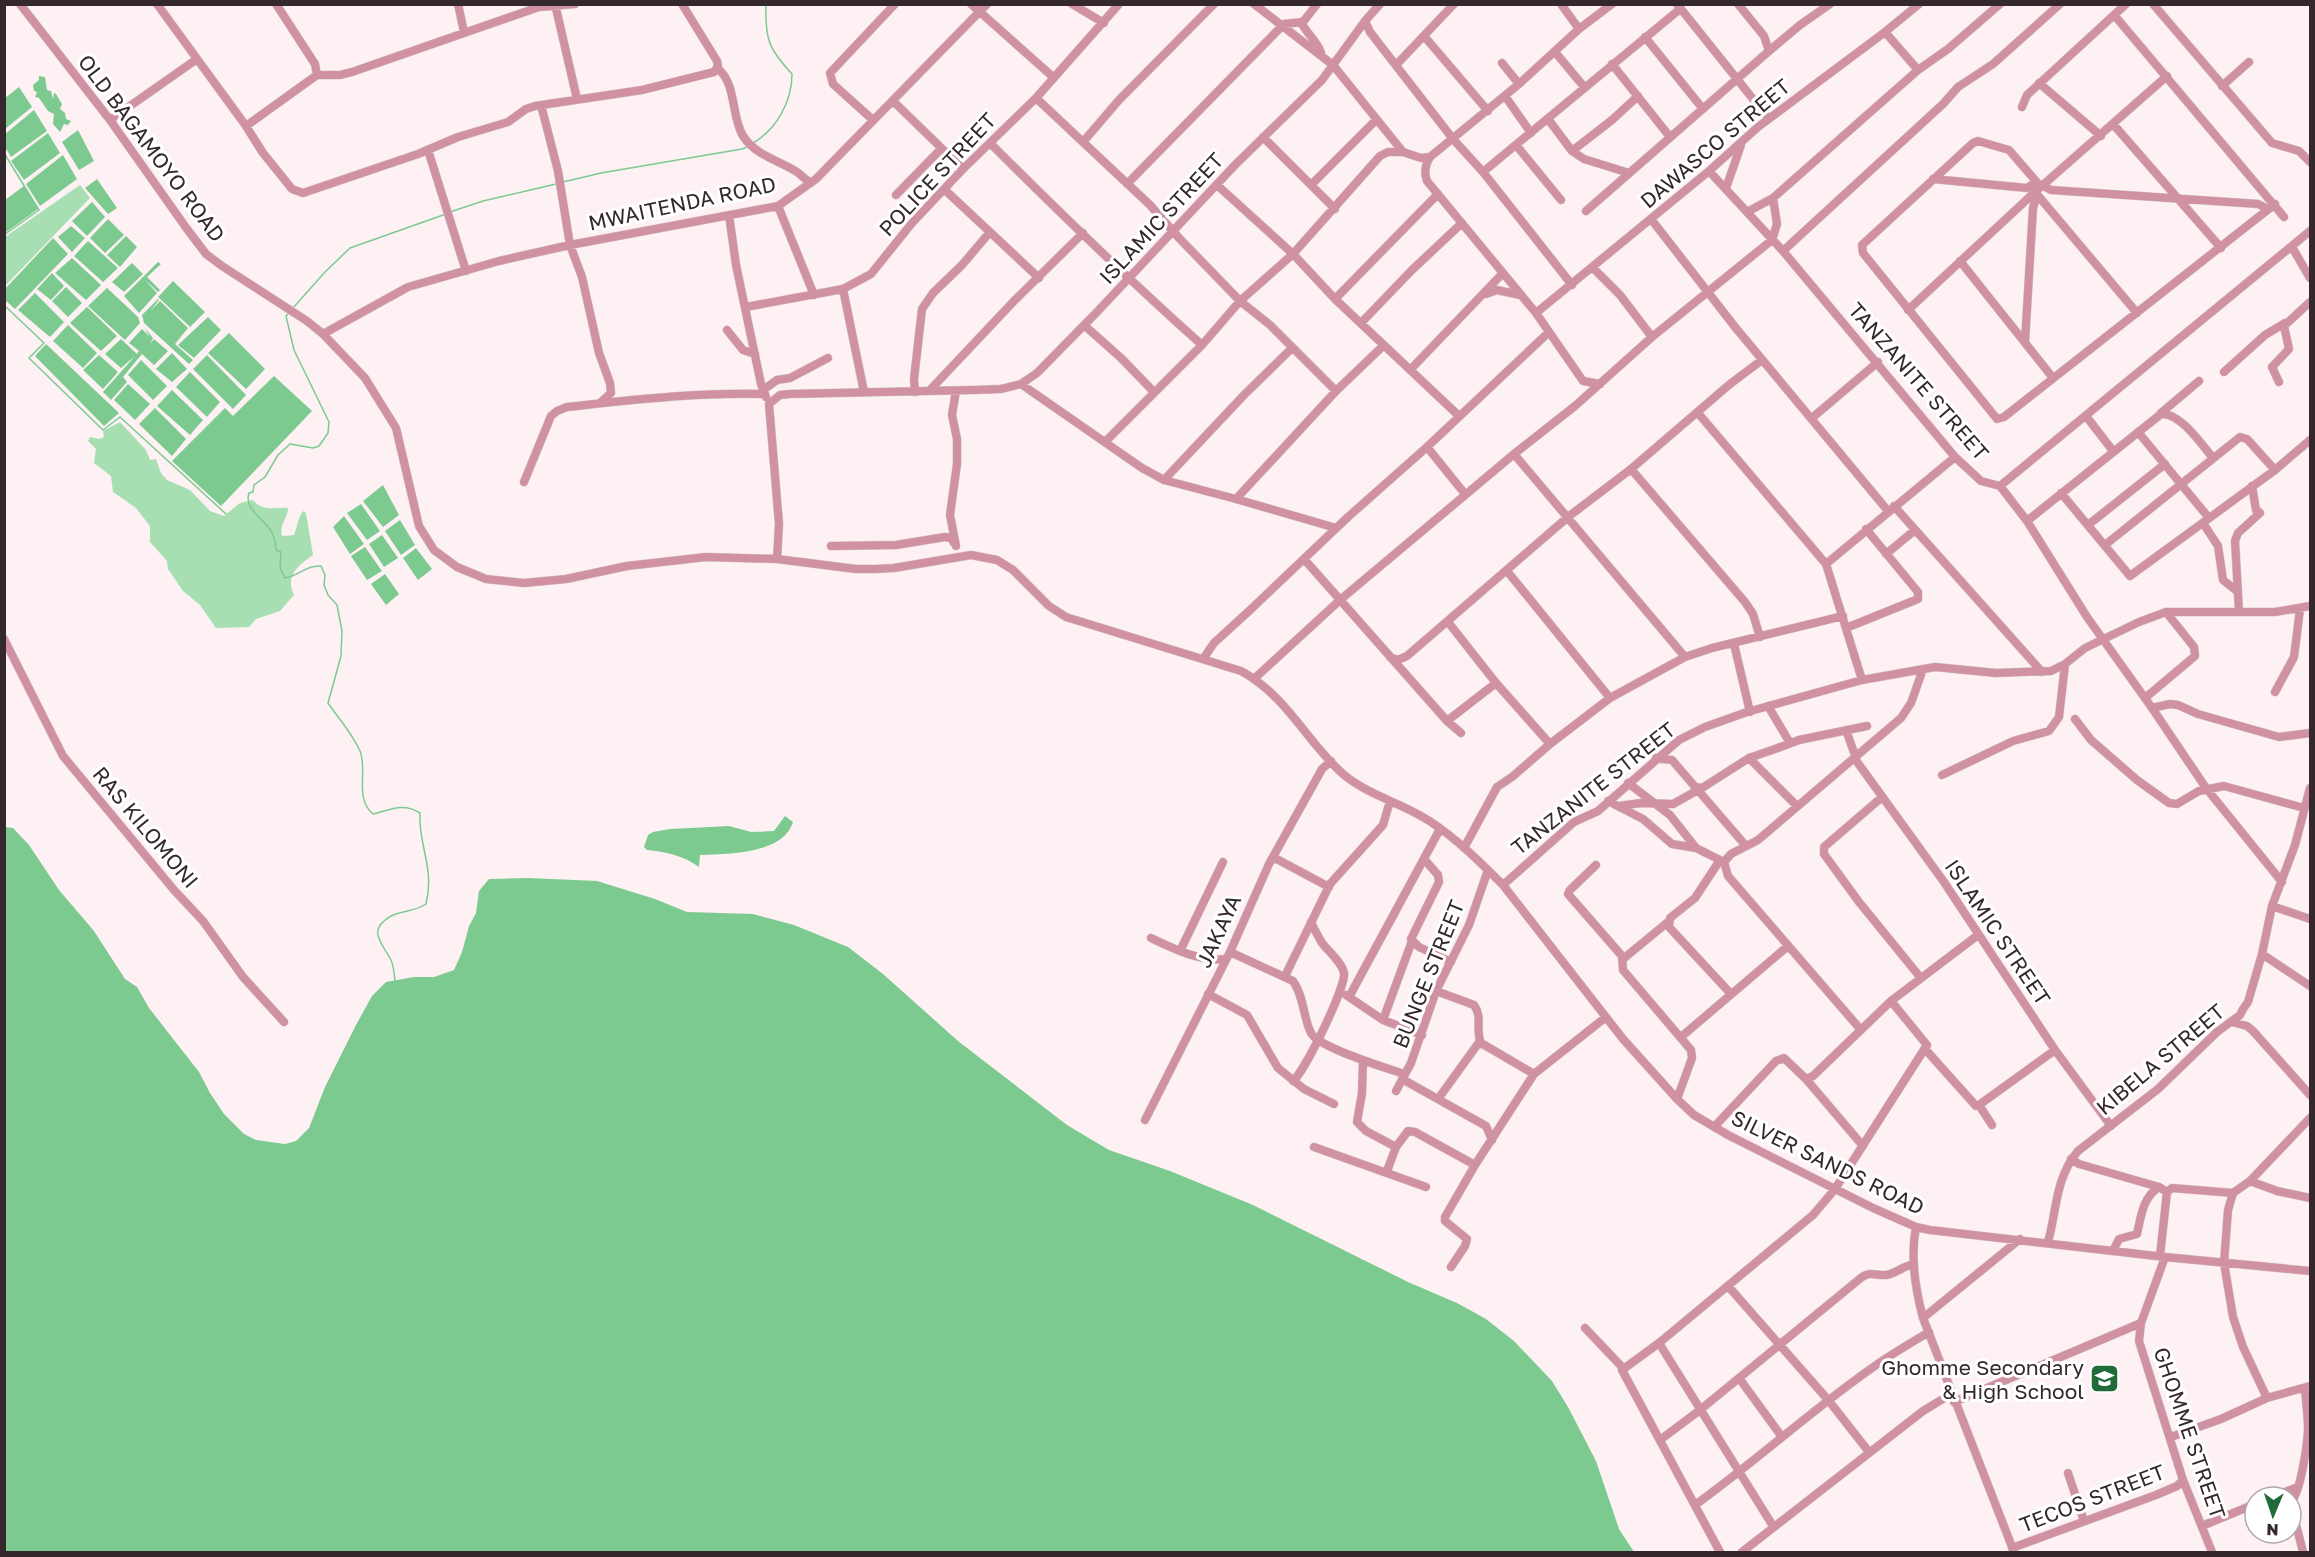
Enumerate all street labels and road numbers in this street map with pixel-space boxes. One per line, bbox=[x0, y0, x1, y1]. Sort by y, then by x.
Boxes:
street label: OLD BAGAMOYO ROAD bbox=[73, 49, 231, 247]
street label: DAWASCO STREET bbox=[1635, 73, 1795, 213]
street label: POLICE STREET bbox=[873, 107, 1001, 241]
street label: ISLAMIC STREET bbox=[1093, 147, 1229, 289]
street label: MWAITENDA ROAD bbox=[586, 170, 778, 236]
street label: TANZANITE STREET bbox=[1843, 297, 1995, 465]
street label: TANZANITE STREET bbox=[1506, 716, 1680, 860]
street label: RAS KILOMONI bbox=[88, 761, 204, 893]
street label: ISLAMIC STREET bbox=[1940, 854, 2056, 1010]
street label: JAKAYA bbox=[1190, 890, 1246, 972]
street label: BUNGE STREET bbox=[1386, 896, 1470, 1052]
street label: KIBELA STREET bbox=[2091, 998, 2229, 1120]
street label: SILVER SANDS ROAD bbox=[1727, 1104, 1929, 1220]
street label: GHOMME STREET bbox=[2148, 1344, 2232, 1522]
street label: TECOS STREET bbox=[2016, 1458, 2168, 1538]

